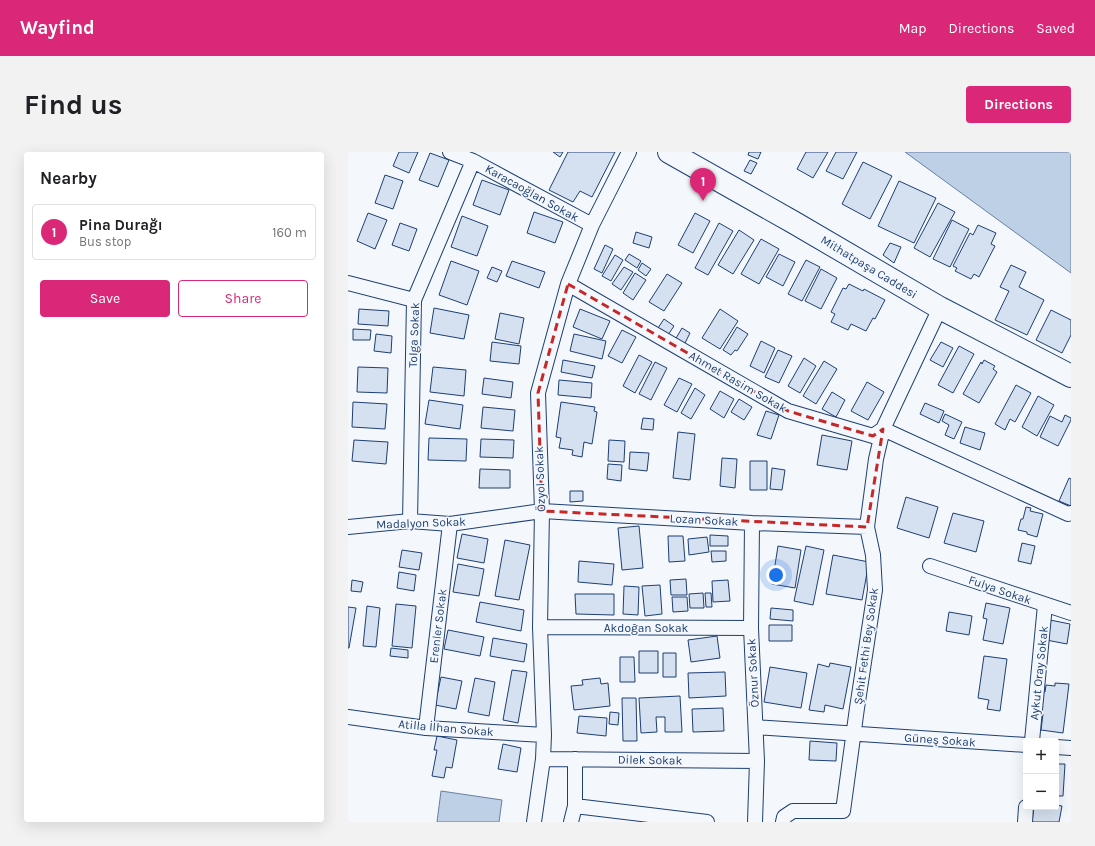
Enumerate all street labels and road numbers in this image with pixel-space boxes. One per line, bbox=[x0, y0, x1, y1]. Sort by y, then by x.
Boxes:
street label: Karacaoğlan Sokak bbox=[483, 161, 582, 225]
street label: Mithatpaşa Caddesi bbox=[818, 233, 920, 301]
street label: Tolga Sokak bbox=[406, 302, 422, 368]
street label: Ahmet Rasim Sokak bbox=[687, 348, 790, 416]
street label: Özyol Sokak bbox=[532, 446, 548, 512]
street label: Lozan Sokak bbox=[669, 511, 739, 529]
street label: Madalyon Sokak bbox=[376, 514, 466, 532]
street label: Fulya Sokak bbox=[967, 573, 1034, 607]
street label: Şehit Fethi Bey Sokak bbox=[851, 586, 881, 705]
street label: Erenler Sokak bbox=[426, 588, 450, 664]
street label: Akdoğan Sokak bbox=[604, 621, 689, 635]
street label: Aykut Oray Sokak bbox=[1027, 625, 1051, 721]
street label: Öznur Sokak bbox=[744, 638, 762, 708]
street label: Atilla İlhan Sokak bbox=[398, 717, 495, 739]
street label: Güneş Sokak bbox=[904, 731, 976, 749]
street label: Dilek Sokak bbox=[618, 752, 683, 768]

